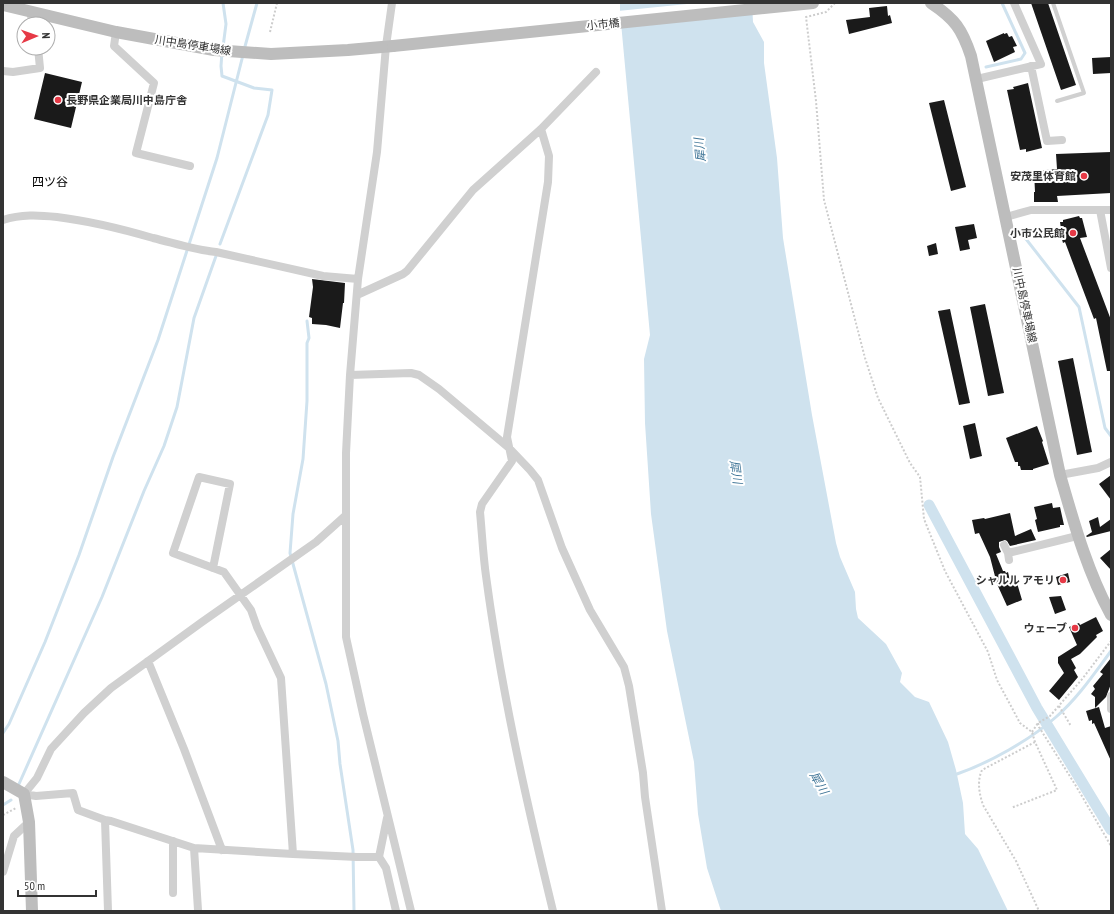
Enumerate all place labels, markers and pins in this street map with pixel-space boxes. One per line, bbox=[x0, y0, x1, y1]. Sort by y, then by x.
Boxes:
place label: 長野県企業局川中島庁舎 bbox=[66, 93, 188, 107]
marker: 長野県企業局川中島庁舎 bbox=[53, 95, 63, 105]
place label: 安茂里体育館 bbox=[1010, 169, 1076, 183]
marker: 安茂里体育館 bbox=[1079, 171, 1089, 181]
place label: 小市公民館 bbox=[1010, 226, 1065, 240]
marker: 小市公民館 bbox=[1068, 228, 1078, 238]
place label: シャルル アモリ bbox=[976, 573, 1055, 587]
marker: シャルル アモリ bbox=[1058, 575, 1068, 585]
place label: ウェーブ bbox=[1024, 621, 1067, 635]
marker: ウェーブ bbox=[1070, 623, 1080, 633]

